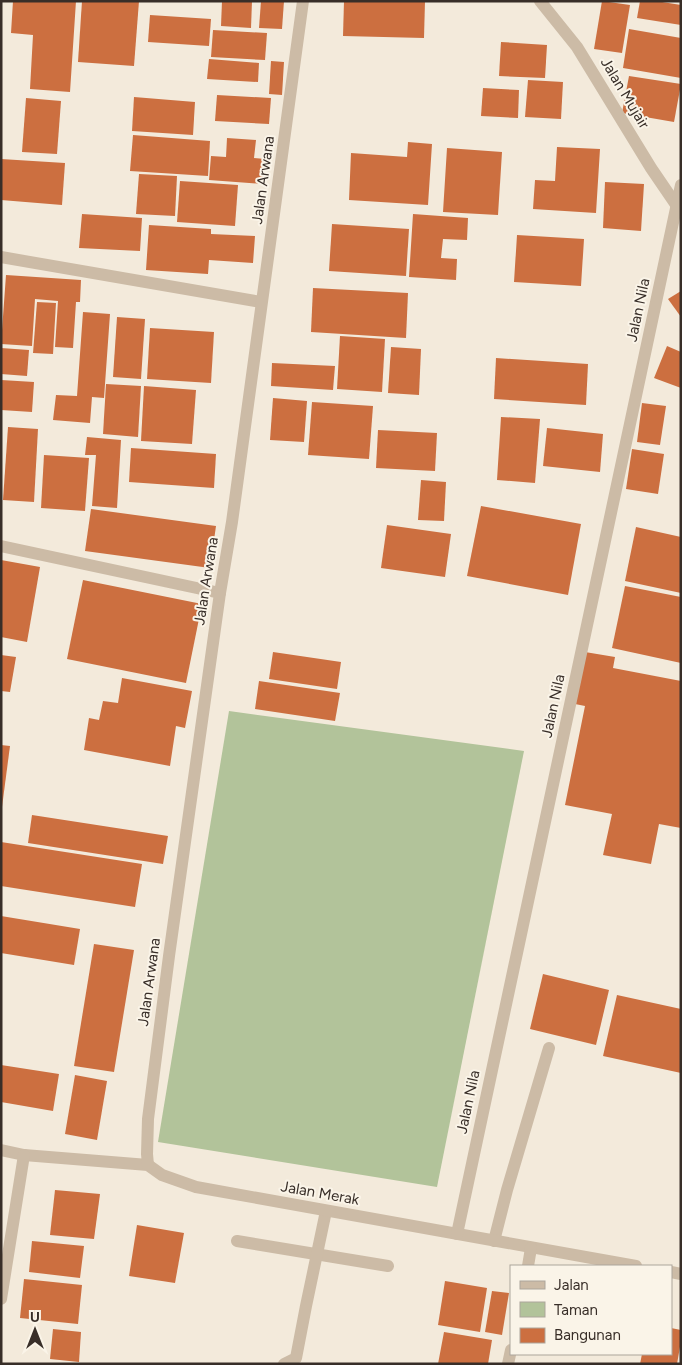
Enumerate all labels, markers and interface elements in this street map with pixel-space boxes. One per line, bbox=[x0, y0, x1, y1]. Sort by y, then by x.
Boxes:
street label: Jalan Mujair bbox=[597, 54, 653, 132]
street label: Jalan Arwana bbox=[248, 135, 278, 225]
street label: Jalan Nila bbox=[622, 277, 654, 343]
street label: Jalan Arwana bbox=[190, 536, 222, 626]
street label: Jalan Nila bbox=[537, 673, 569, 739]
street label: Jalan Arwana bbox=[134, 937, 164, 1027]
street label: Jalan Nila bbox=[452, 1069, 484, 1135]
street label: Jalan Merak bbox=[279, 1177, 361, 1209]
legend bbox=[510, 1265, 672, 1355]
text: Jalan bbox=[554, 1276, 589, 1294]
text: Taman bbox=[554, 1301, 598, 1319]
north arrow bbox=[10, 1305, 60, 1355]
text: U bbox=[30, 1309, 40, 1326]
text: Bangunan bbox=[554, 1326, 621, 1344]

